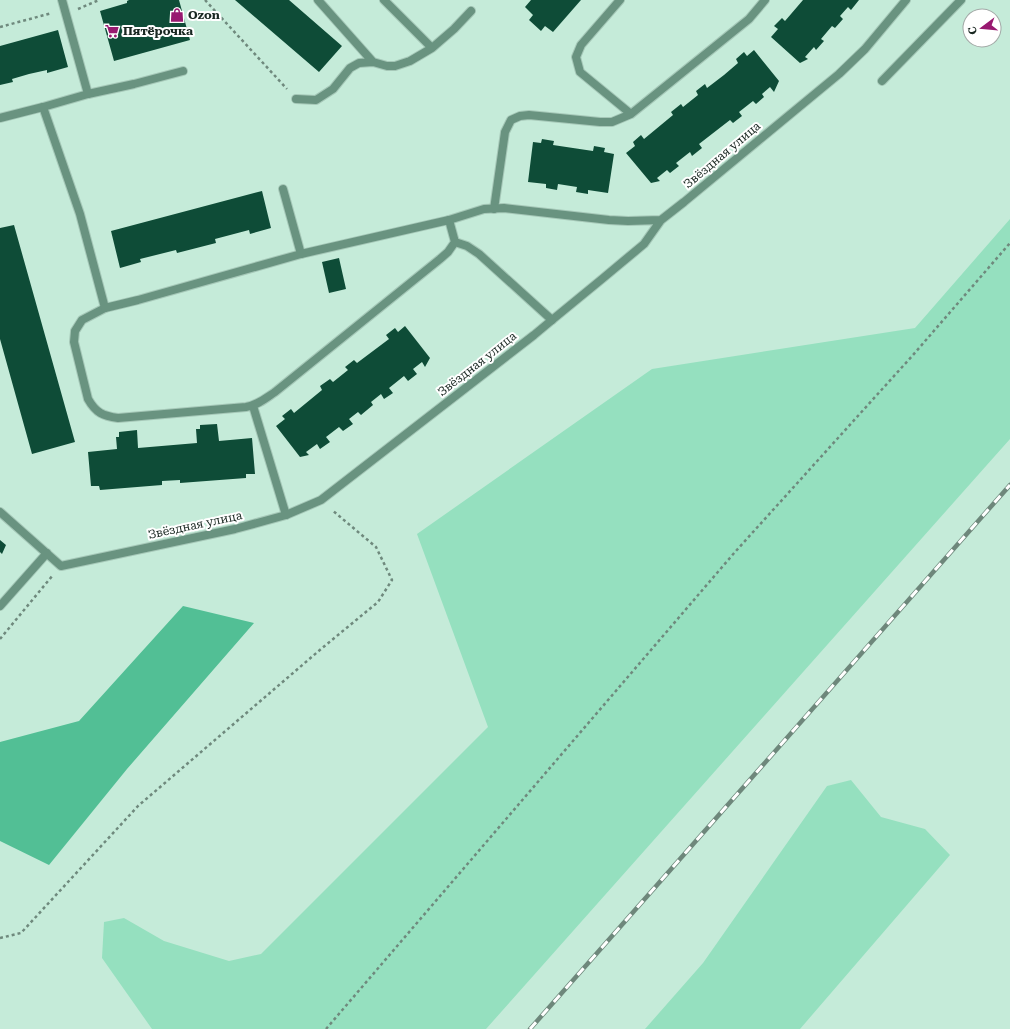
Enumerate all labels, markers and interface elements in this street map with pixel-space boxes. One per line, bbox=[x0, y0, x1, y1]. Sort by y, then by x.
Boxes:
shop icon: Ozon bbox=[169, 7, 185, 23]
place label: Ozon bbox=[188, 8, 220, 22]
north arrow bbox=[962, 8, 1002, 48]
supermarket icon: Пятёрочка bbox=[104, 23, 120, 39]
place label: Пятёрочка bbox=[123, 24, 193, 38]
text: С bbox=[965, 25, 980, 36]
street label: Звёздная улица bbox=[681, 118, 764, 191]
street label: Звёздная улица bbox=[435, 329, 520, 399]
street label: Звёздная улица bbox=[147, 508, 244, 542]

